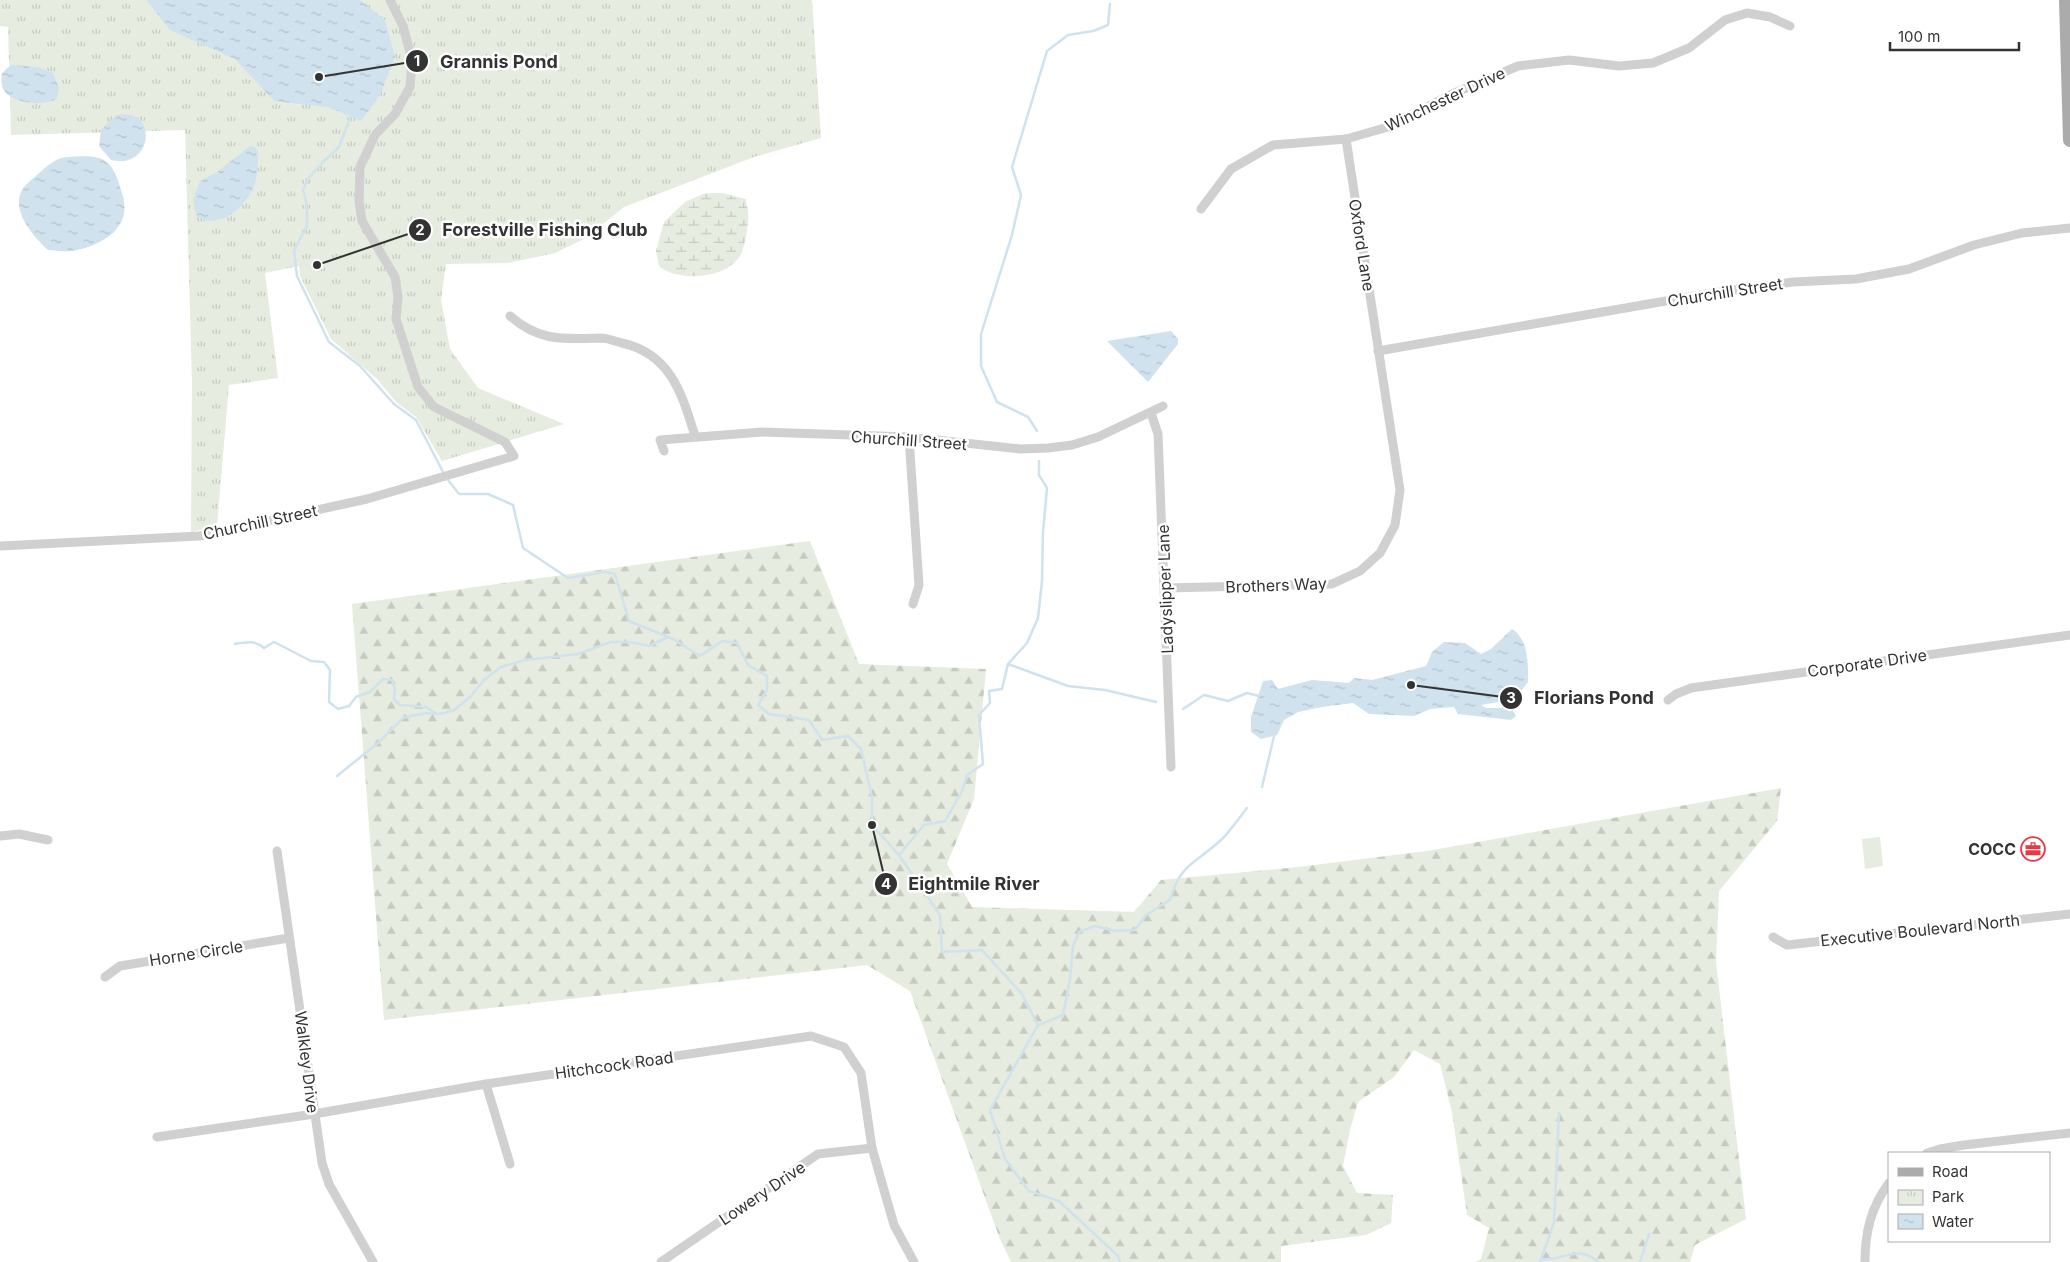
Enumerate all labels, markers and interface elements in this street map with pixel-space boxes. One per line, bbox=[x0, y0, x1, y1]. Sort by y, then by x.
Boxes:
scale bar bbox=[1890, 20, 2019, 52]
text: 100 m bbox=[1898, 27, 1940, 46]
callout: Grannis Pond bbox=[405, 45, 567, 78]
text: 1 bbox=[414, 51, 420, 70]
text: Grannis Pond bbox=[440, 51, 558, 72]
street label: Winchester Drive bbox=[1382, 62, 1508, 136]
street label: Oxford Lane bbox=[1345, 197, 1379, 293]
callout: Forestville Fishing Club bbox=[407, 213, 657, 246]
text: Forestville Fishing Club bbox=[442, 219, 648, 240]
text: 2 bbox=[415, 220, 425, 239]
street label: Churchill Street bbox=[1666, 273, 1784, 311]
street label: Churchill Street bbox=[850, 426, 968, 454]
street label: Churchill Street bbox=[201, 500, 319, 544]
street label: Ladyslipper Lane bbox=[1153, 524, 1177, 654]
street label: Brothers Way bbox=[1225, 573, 1327, 597]
street label: Corporate Drive bbox=[1806, 645, 1928, 681]
callout: Florians Pond bbox=[1499, 682, 1664, 715]
text: Florians Pond bbox=[1534, 687, 1654, 708]
text: 3 bbox=[1506, 688, 1516, 707]
office icon: COCC bbox=[2020, 836, 2046, 862]
place label: COCC bbox=[1968, 839, 2016, 859]
callout: Eightmile River bbox=[873, 867, 1050, 900]
text: Eightmile River bbox=[908, 873, 1040, 894]
text: 4 bbox=[881, 874, 891, 893]
street label: Executive Boulevard North bbox=[1819, 910, 2021, 950]
street label: Horne Circle bbox=[148, 936, 244, 970]
street label: Walkley Drive bbox=[291, 1010, 323, 1114]
street label: Hitchcock Road bbox=[554, 1047, 674, 1083]
legend bbox=[1888, 1152, 2050, 1242]
street label: Lowery Drive bbox=[715, 1157, 809, 1229]
text: Road bbox=[1932, 1162, 1968, 1181]
text: Park bbox=[1932, 1187, 1965, 1206]
text: Water bbox=[1932, 1212, 1974, 1231]

